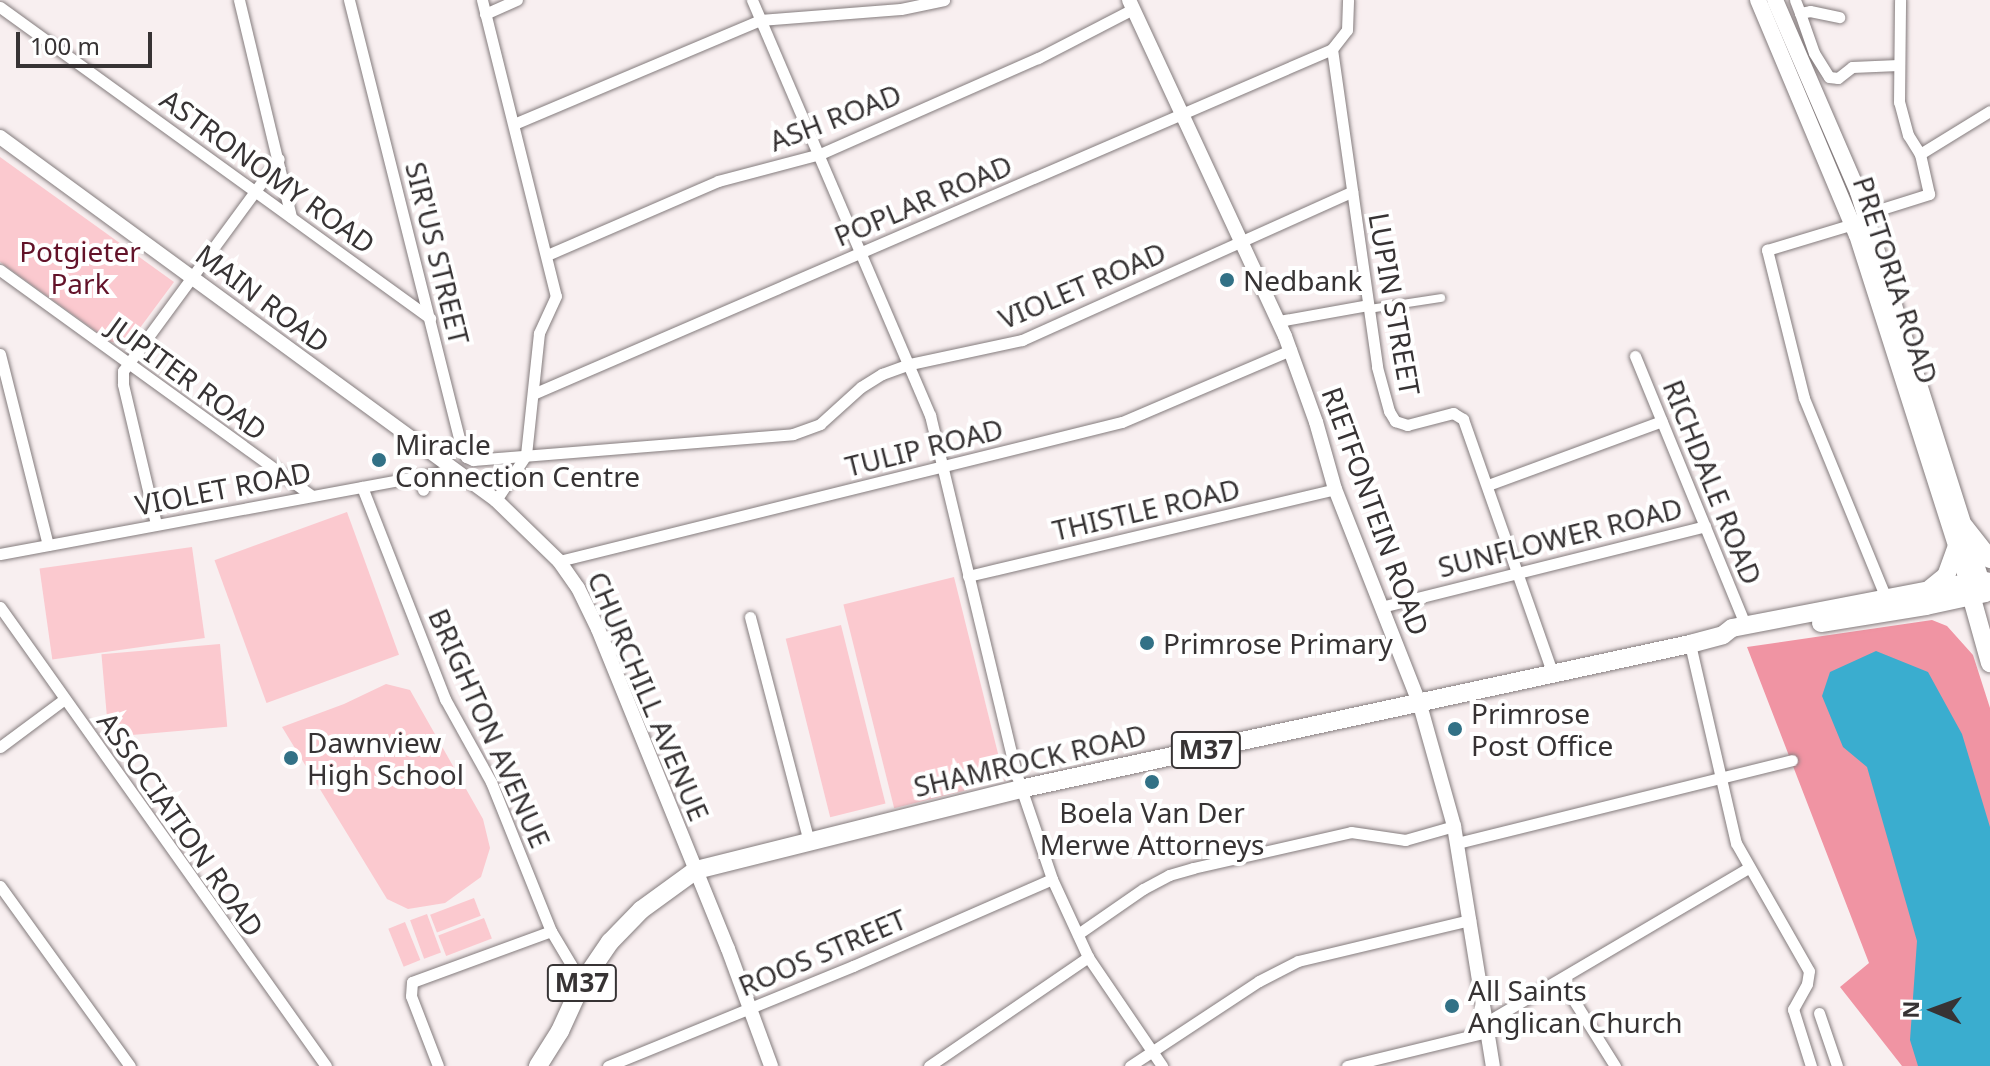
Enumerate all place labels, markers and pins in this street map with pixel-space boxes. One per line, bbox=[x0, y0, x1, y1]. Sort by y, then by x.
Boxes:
place label: Nedbank bbox=[1243, 263, 1362, 297]
marker: Nedbank bbox=[1218, 271, 1236, 289]
place label: Miracle Connection Centre bbox=[395, 427, 640, 493]
marker: Miracle Connection Centre bbox=[370, 451, 388, 469]
place label: Primrose Primary bbox=[1163, 626, 1393, 660]
marker: Primrose Primary bbox=[1138, 634, 1156, 652]
place label: Primrose Post Office bbox=[1471, 696, 1613, 762]
marker: Primrose Post Office bbox=[1446, 720, 1464, 738]
place label: Dawnview High School bbox=[307, 725, 464, 791]
marker: Dawnview High School bbox=[282, 749, 300, 767]
marker: Boela Van Der Merwe Attorneys bbox=[1143, 773, 1161, 791]
place label: Boela Van Der Merwe Attorneys bbox=[1040, 795, 1264, 861]
place label: All Saints Anglican Church bbox=[1468, 973, 1683, 1039]
marker: All Saints Anglican Church bbox=[1443, 997, 1461, 1015]

